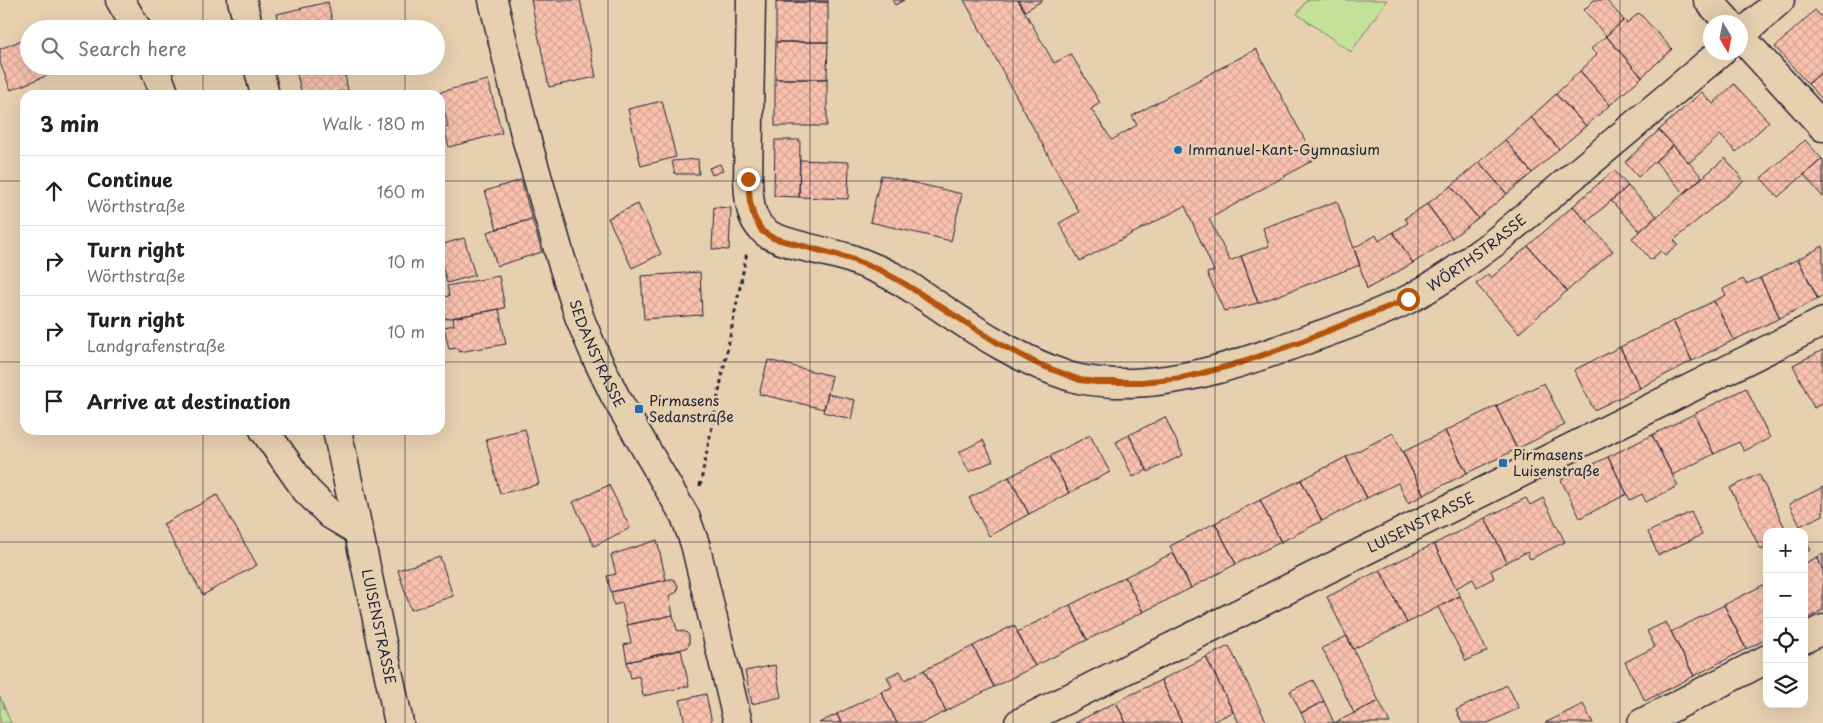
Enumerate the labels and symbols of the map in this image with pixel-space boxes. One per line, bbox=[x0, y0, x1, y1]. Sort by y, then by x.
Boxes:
north arrow bbox=[1703, 15, 1748, 60]
place label: Immanuel-Kant-Gymnasium bbox=[1188, 139, 1380, 160]
marker: Immanuel-Kant-Gymnasium bbox=[1172, 144, 1184, 156]
route end bbox=[737, 168, 760, 191]
street label: WÖRTHSTRASSE bbox=[1423, 209, 1531, 296]
route start bbox=[1397, 288, 1420, 311]
street label: SEDANSTRASSE bbox=[564, 297, 630, 411]
place label: Pirmasens Sedanstraße bbox=[649, 390, 734, 427]
marker: Pirmasens Sedanstraße bbox=[633, 403, 645, 415]
place label: Pirmasens Luisenstraße bbox=[1513, 444, 1600, 481]
marker: Pirmasens Luisenstraße bbox=[1497, 457, 1509, 469]
street label: LUISENSTRASSE bbox=[1363, 487, 1478, 558]
street label: LUISENSTRASSE bbox=[357, 567, 402, 686]

